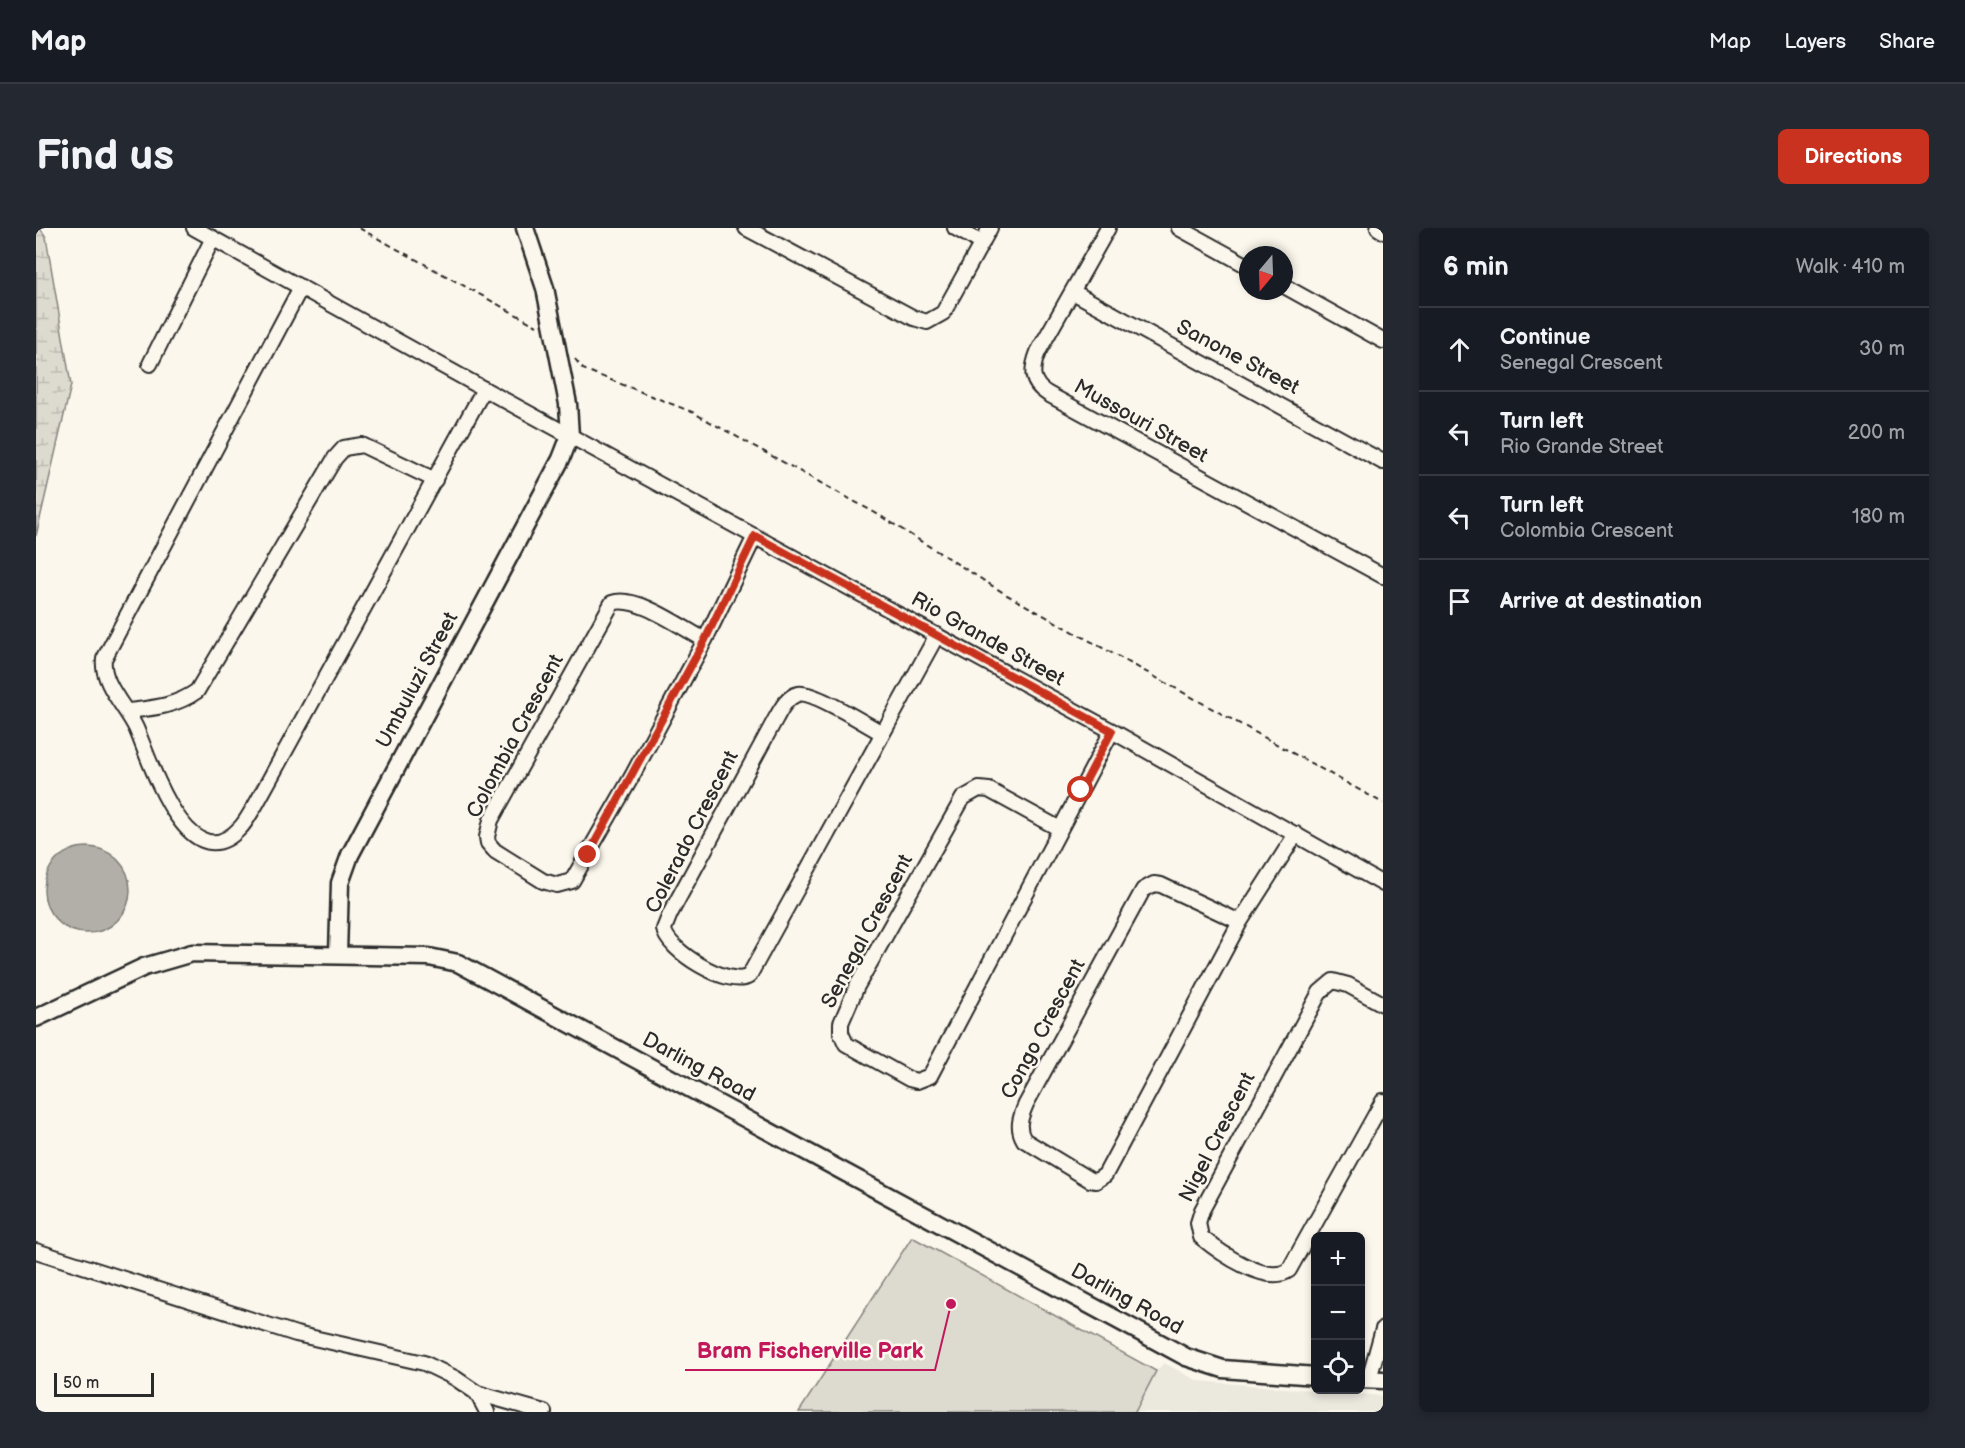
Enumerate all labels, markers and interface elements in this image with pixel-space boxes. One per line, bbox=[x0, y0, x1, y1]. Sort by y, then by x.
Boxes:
text: Map bbox=[30, 25, 86, 58]
text: Map bbox=[1709, 29, 1751, 54]
text: Layers bbox=[1784, 29, 1846, 54]
text: Share bbox=[1879, 29, 1935, 54]
button: Directions bbox=[1778, 129, 1929, 184]
text: Find us bbox=[36, 131, 174, 182]
north arrow bbox=[1239, 246, 1293, 300]
text: 6 min bbox=[1443, 252, 1509, 283]
text: Walk · 410 m bbox=[1796, 255, 1905, 279]
street label: Sanone Street bbox=[1172, 314, 1304, 400]
text: Continue bbox=[1500, 324, 1590, 351]
icon: ahead bbox=[1443, 333, 1476, 366]
text: 30 m bbox=[1859, 337, 1905, 361]
text: Senegal Crescent bbox=[1500, 351, 1663, 375]
street label: Mussouri Street bbox=[1070, 374, 1213, 468]
text: Turn left bbox=[1500, 408, 1584, 435]
icon: left bbox=[1443, 417, 1476, 450]
text: 200 m bbox=[1848, 421, 1905, 445]
text: Rio Grande Street bbox=[1500, 435, 1663, 459]
text: Turn left bbox=[1500, 492, 1584, 519]
icon: left bbox=[1443, 501, 1476, 534]
text: 180 m bbox=[1852, 505, 1905, 529]
text: Colombia Crescent bbox=[1500, 519, 1673, 543]
icon: arrive bbox=[1443, 585, 1476, 618]
street label: Rio Grande Street bbox=[907, 586, 1070, 692]
text: Arrive at destination bbox=[1500, 588, 1702, 615]
street label: Umbuluzi Street bbox=[371, 607, 464, 752]
street label: Colombia Crescent bbox=[461, 649, 569, 822]
street label: Colerado Crescent bbox=[640, 746, 744, 918]
route start bbox=[1067, 776, 1093, 802]
route end bbox=[574, 841, 600, 867]
street label: Senegal Crescent bbox=[816, 849, 918, 1012]
street label: Congo Crescent bbox=[996, 954, 1091, 1103]
street label: Darling Road bbox=[638, 1027, 760, 1107]
street label: Nigel Crescent bbox=[1174, 1067, 1261, 1206]
map controls bbox=[1311, 1232, 1365, 1394]
button: + bbox=[1311, 1232, 1365, 1286]
street label: Darling Road bbox=[1066, 1258, 1188, 1340]
button: − bbox=[1311, 1286, 1365, 1340]
callout: Bram Fischerville Park bbox=[685, 1330, 935, 1370]
text: Bram Fischerville Park bbox=[697, 1338, 924, 1365]
button: locate bbox=[1311, 1340, 1365, 1394]
scale bar bbox=[54, 1370, 154, 1398]
text: 50 m bbox=[63, 1374, 99, 1393]

